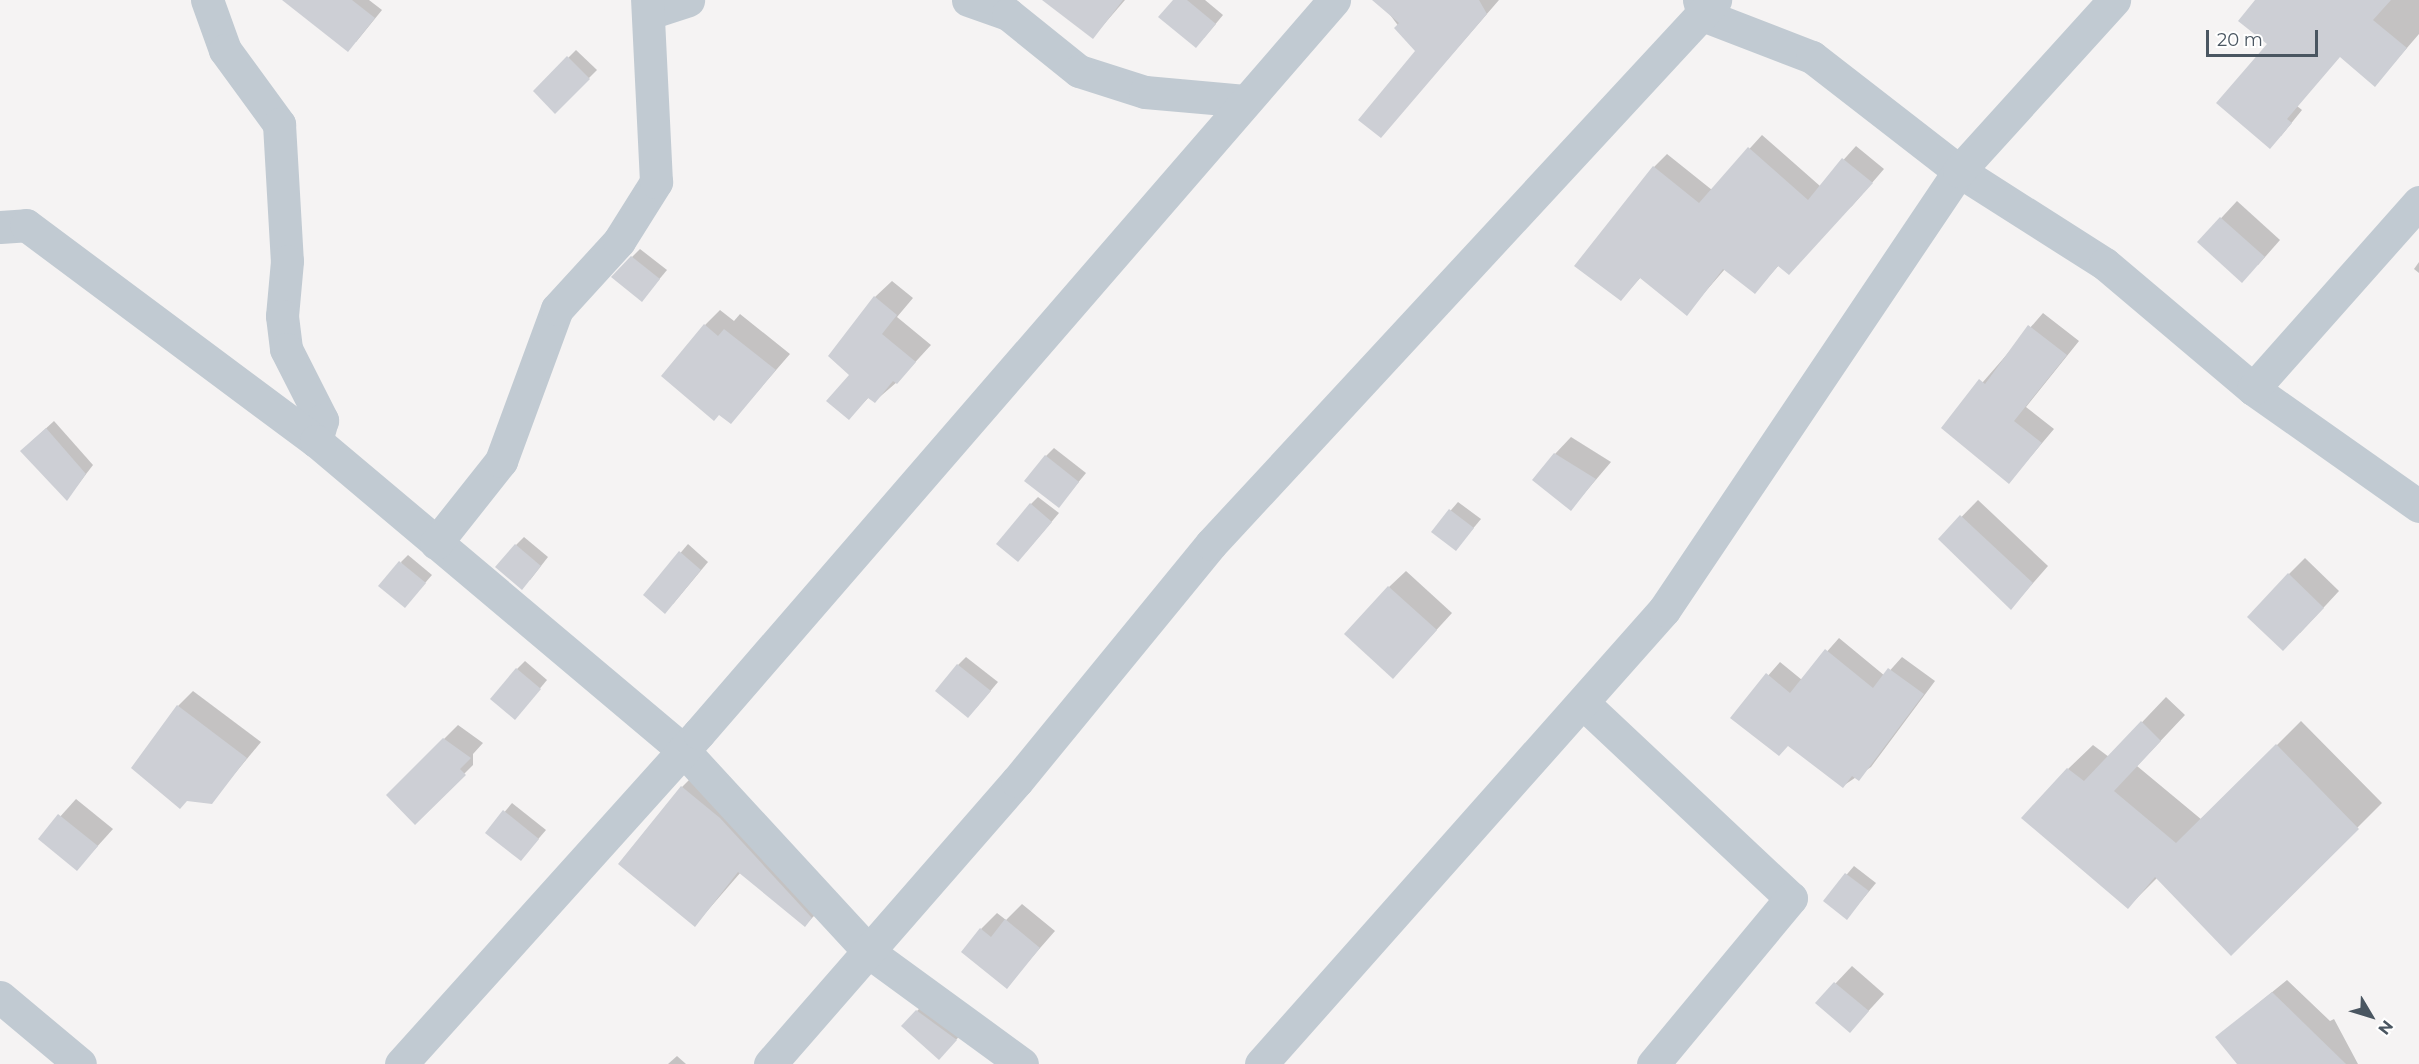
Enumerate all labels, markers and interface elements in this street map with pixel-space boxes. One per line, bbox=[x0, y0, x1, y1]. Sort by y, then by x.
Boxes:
scale bar bbox=[2209, 18, 2322, 56]
text: 20 m bbox=[2217, 29, 2263, 51]
north arrow bbox=[2341, 986, 2401, 1046]
text: N bbox=[2374, 1016, 2397, 1038]

